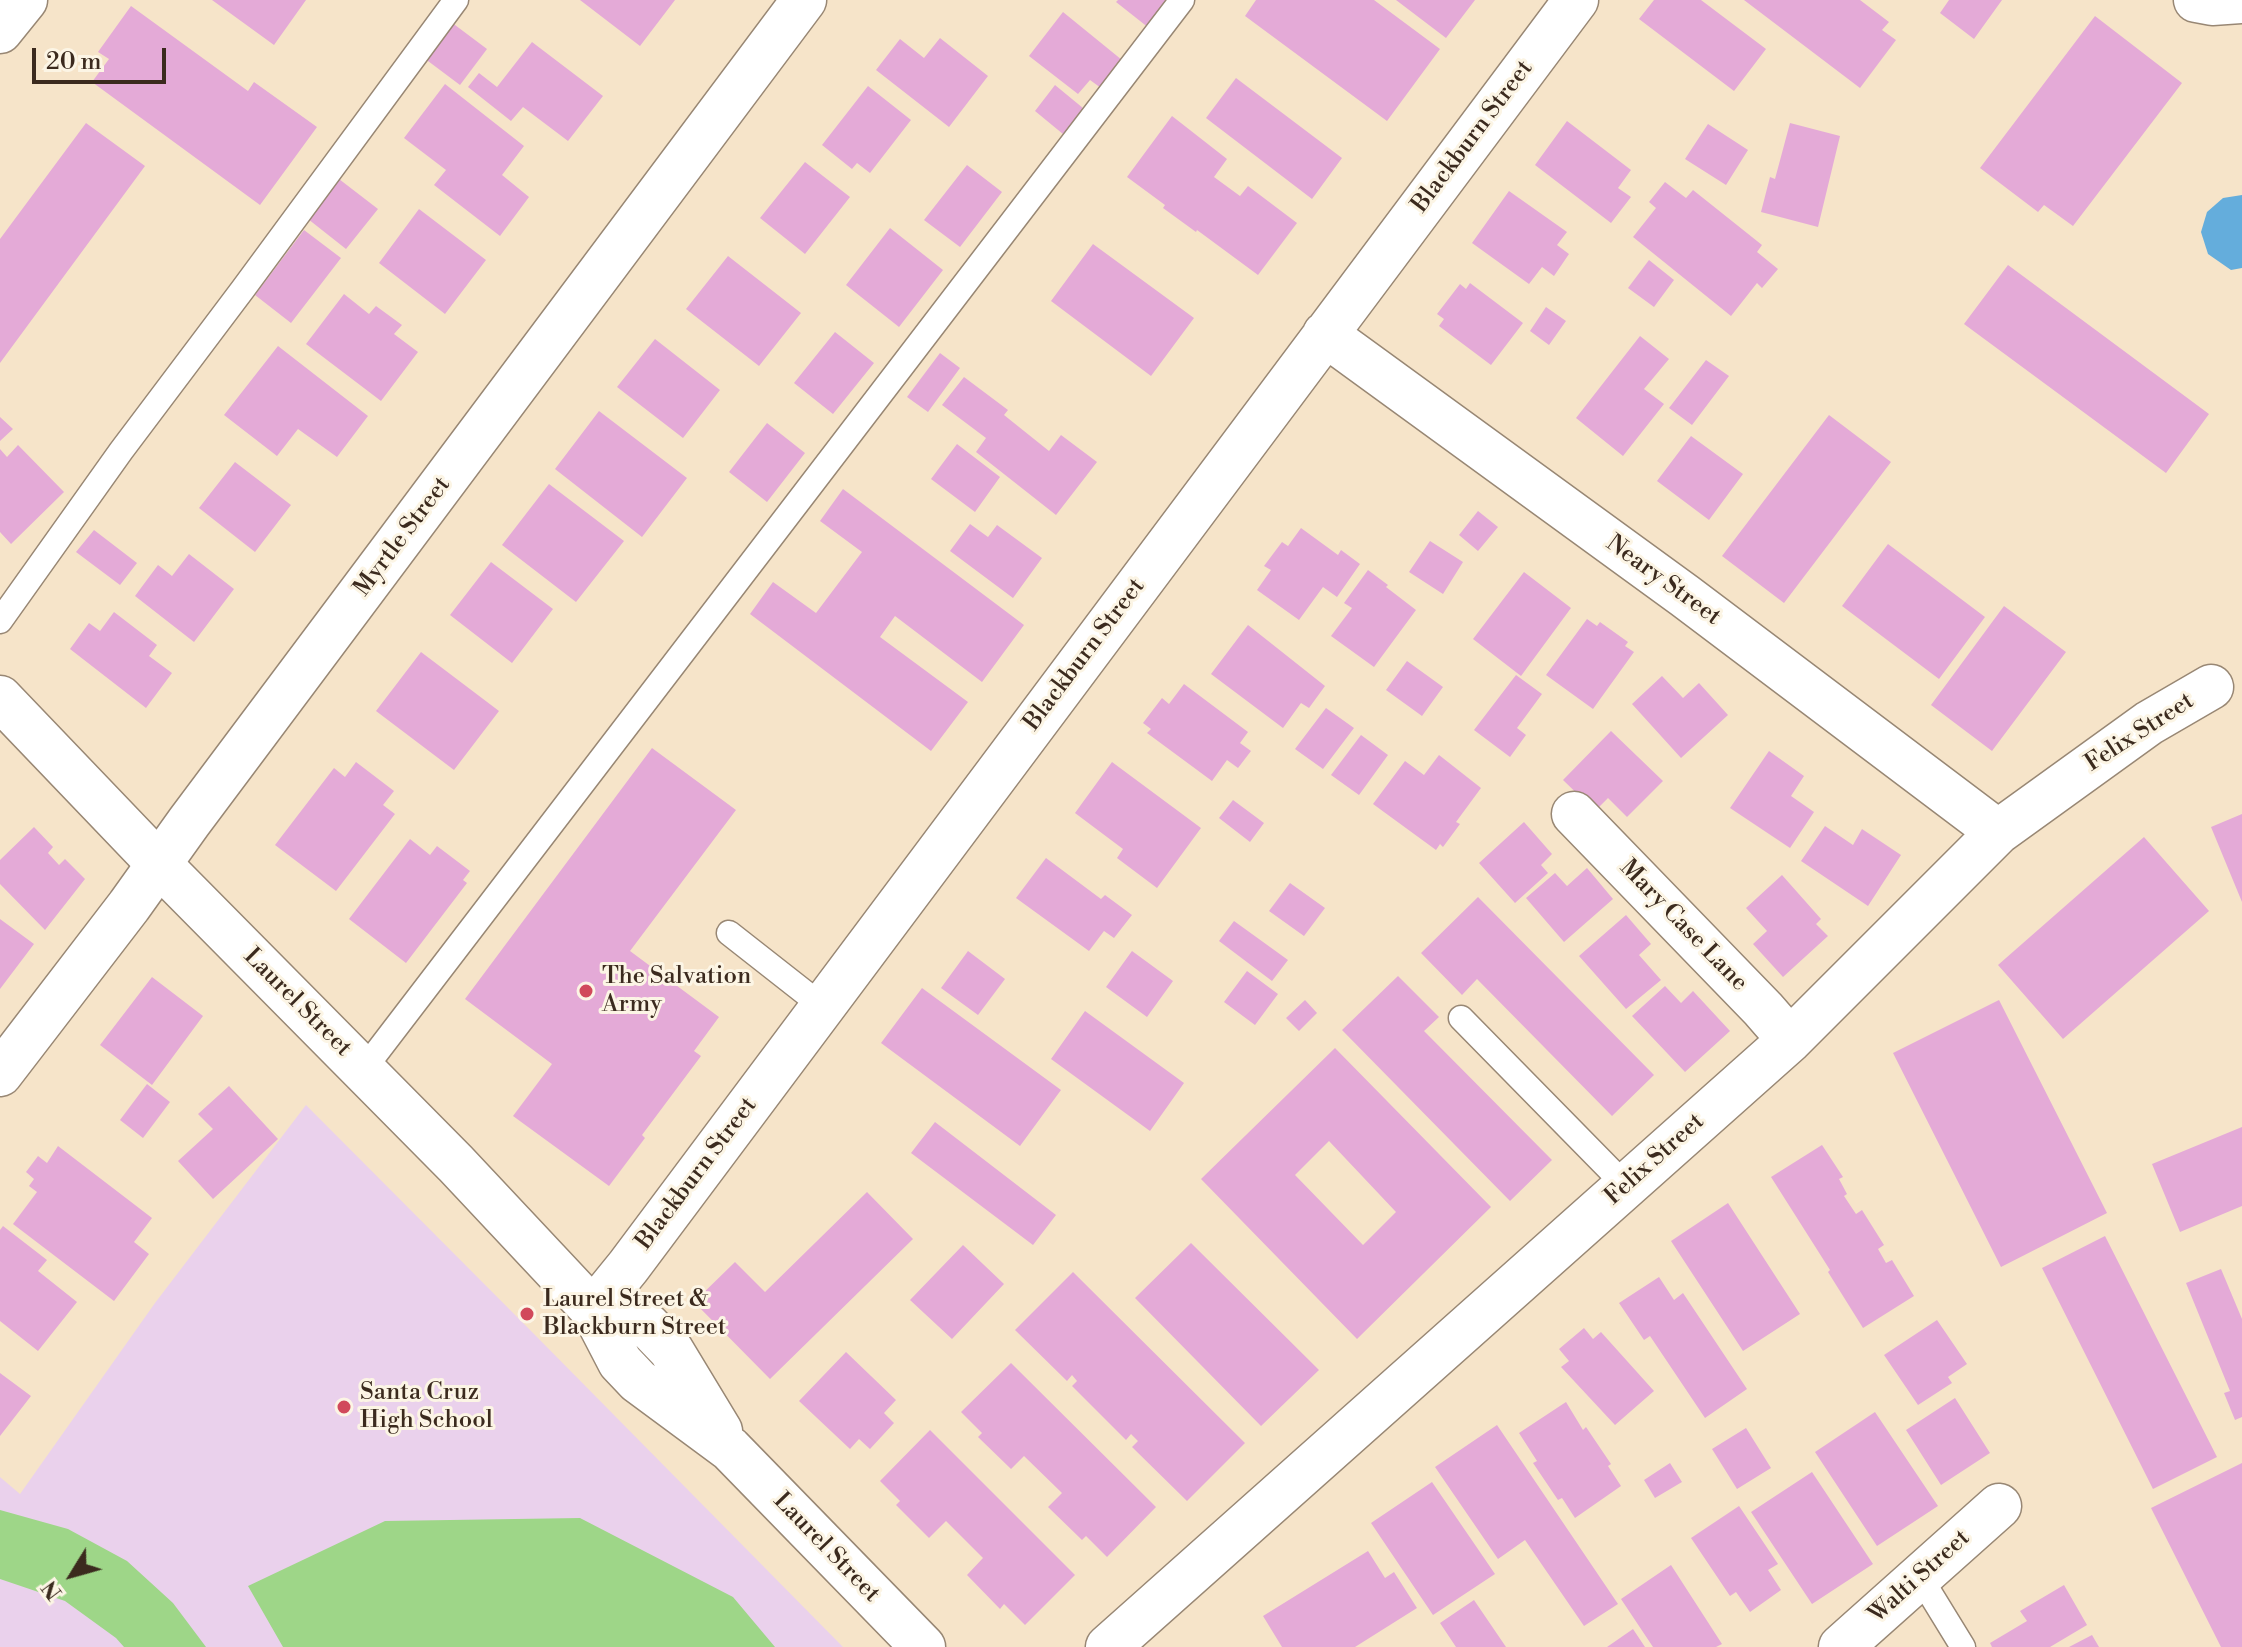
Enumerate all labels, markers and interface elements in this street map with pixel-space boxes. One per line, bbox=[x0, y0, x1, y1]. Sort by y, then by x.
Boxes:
scale bar bbox=[36, 32, 170, 82]
text: 20 m bbox=[46, 47, 102, 77]
street label: Blackburn Street bbox=[1406, 55, 1540, 219]
street label: Myrtle Street bbox=[349, 472, 457, 602]
street label: Neary Street bbox=[1600, 530, 1726, 632]
street label: Blackburn Street bbox=[1018, 573, 1152, 737]
street label: Felix Street bbox=[2080, 687, 2200, 779]
street label: Mary Case Lane bbox=[1613, 854, 1753, 998]
street label: Laurel Street bbox=[237, 943, 357, 1063]
place label: The Salvation Army bbox=[602, 963, 751, 1019]
marker: The Salvation Army bbox=[577, 982, 595, 1000]
street label: Blackburn Street bbox=[630, 1092, 764, 1256]
street label: Felix Street bbox=[1599, 1108, 1711, 1212]
place label: Laurel Street & Blackburn Street bbox=[543, 1286, 726, 1342]
marker: Laurel Street & Blackburn Street bbox=[518, 1305, 536, 1323]
place label: Santa Cruz High School bbox=[360, 1379, 493, 1435]
marker: Santa Cruz High School bbox=[335, 1398, 353, 1416]
street label: Laurel Street bbox=[767, 1487, 885, 1609]
street label: Walti Street bbox=[1864, 1524, 1976, 1630]
north arrow bbox=[32, 1535, 112, 1615]
text: N bbox=[36, 1575, 68, 1605]

